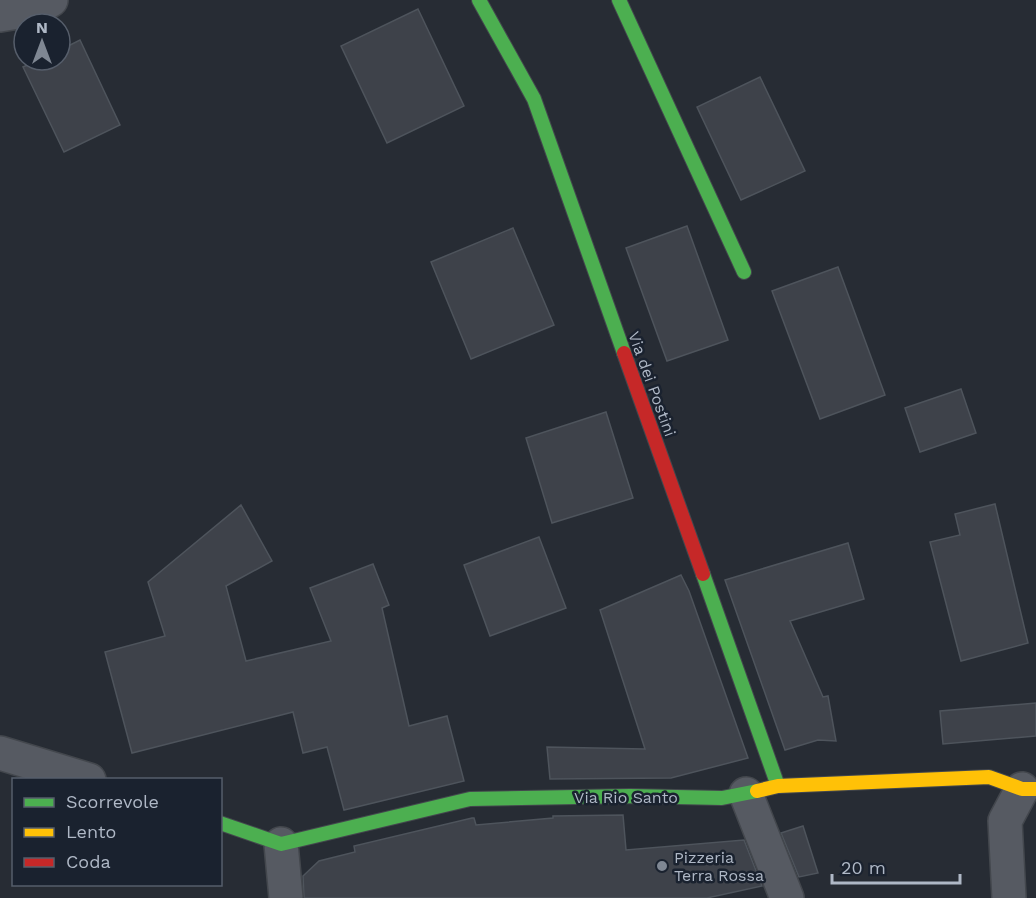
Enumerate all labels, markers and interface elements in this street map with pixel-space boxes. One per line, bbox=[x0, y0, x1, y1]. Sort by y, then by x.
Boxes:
north arrow bbox=[12, 12, 72, 72]
text: N bbox=[36, 18, 48, 37]
street label: Via dei Postini bbox=[624, 329, 680, 439]
legend bbox=[12, 778, 222, 886]
street label: Via Rio Santo bbox=[574, 788, 678, 807]
text: Scorrevole bbox=[66, 791, 159, 812]
text: Lento bbox=[66, 821, 116, 842]
scale bar bbox=[832, 847, 960, 885]
place label: Pizzeria Terra Rossa bbox=[674, 848, 764, 885]
text: Coda bbox=[66, 851, 111, 872]
text: 20 m bbox=[841, 857, 886, 878]
marker: Pizzeria Terra Rossa bbox=[655, 859, 669, 873]

